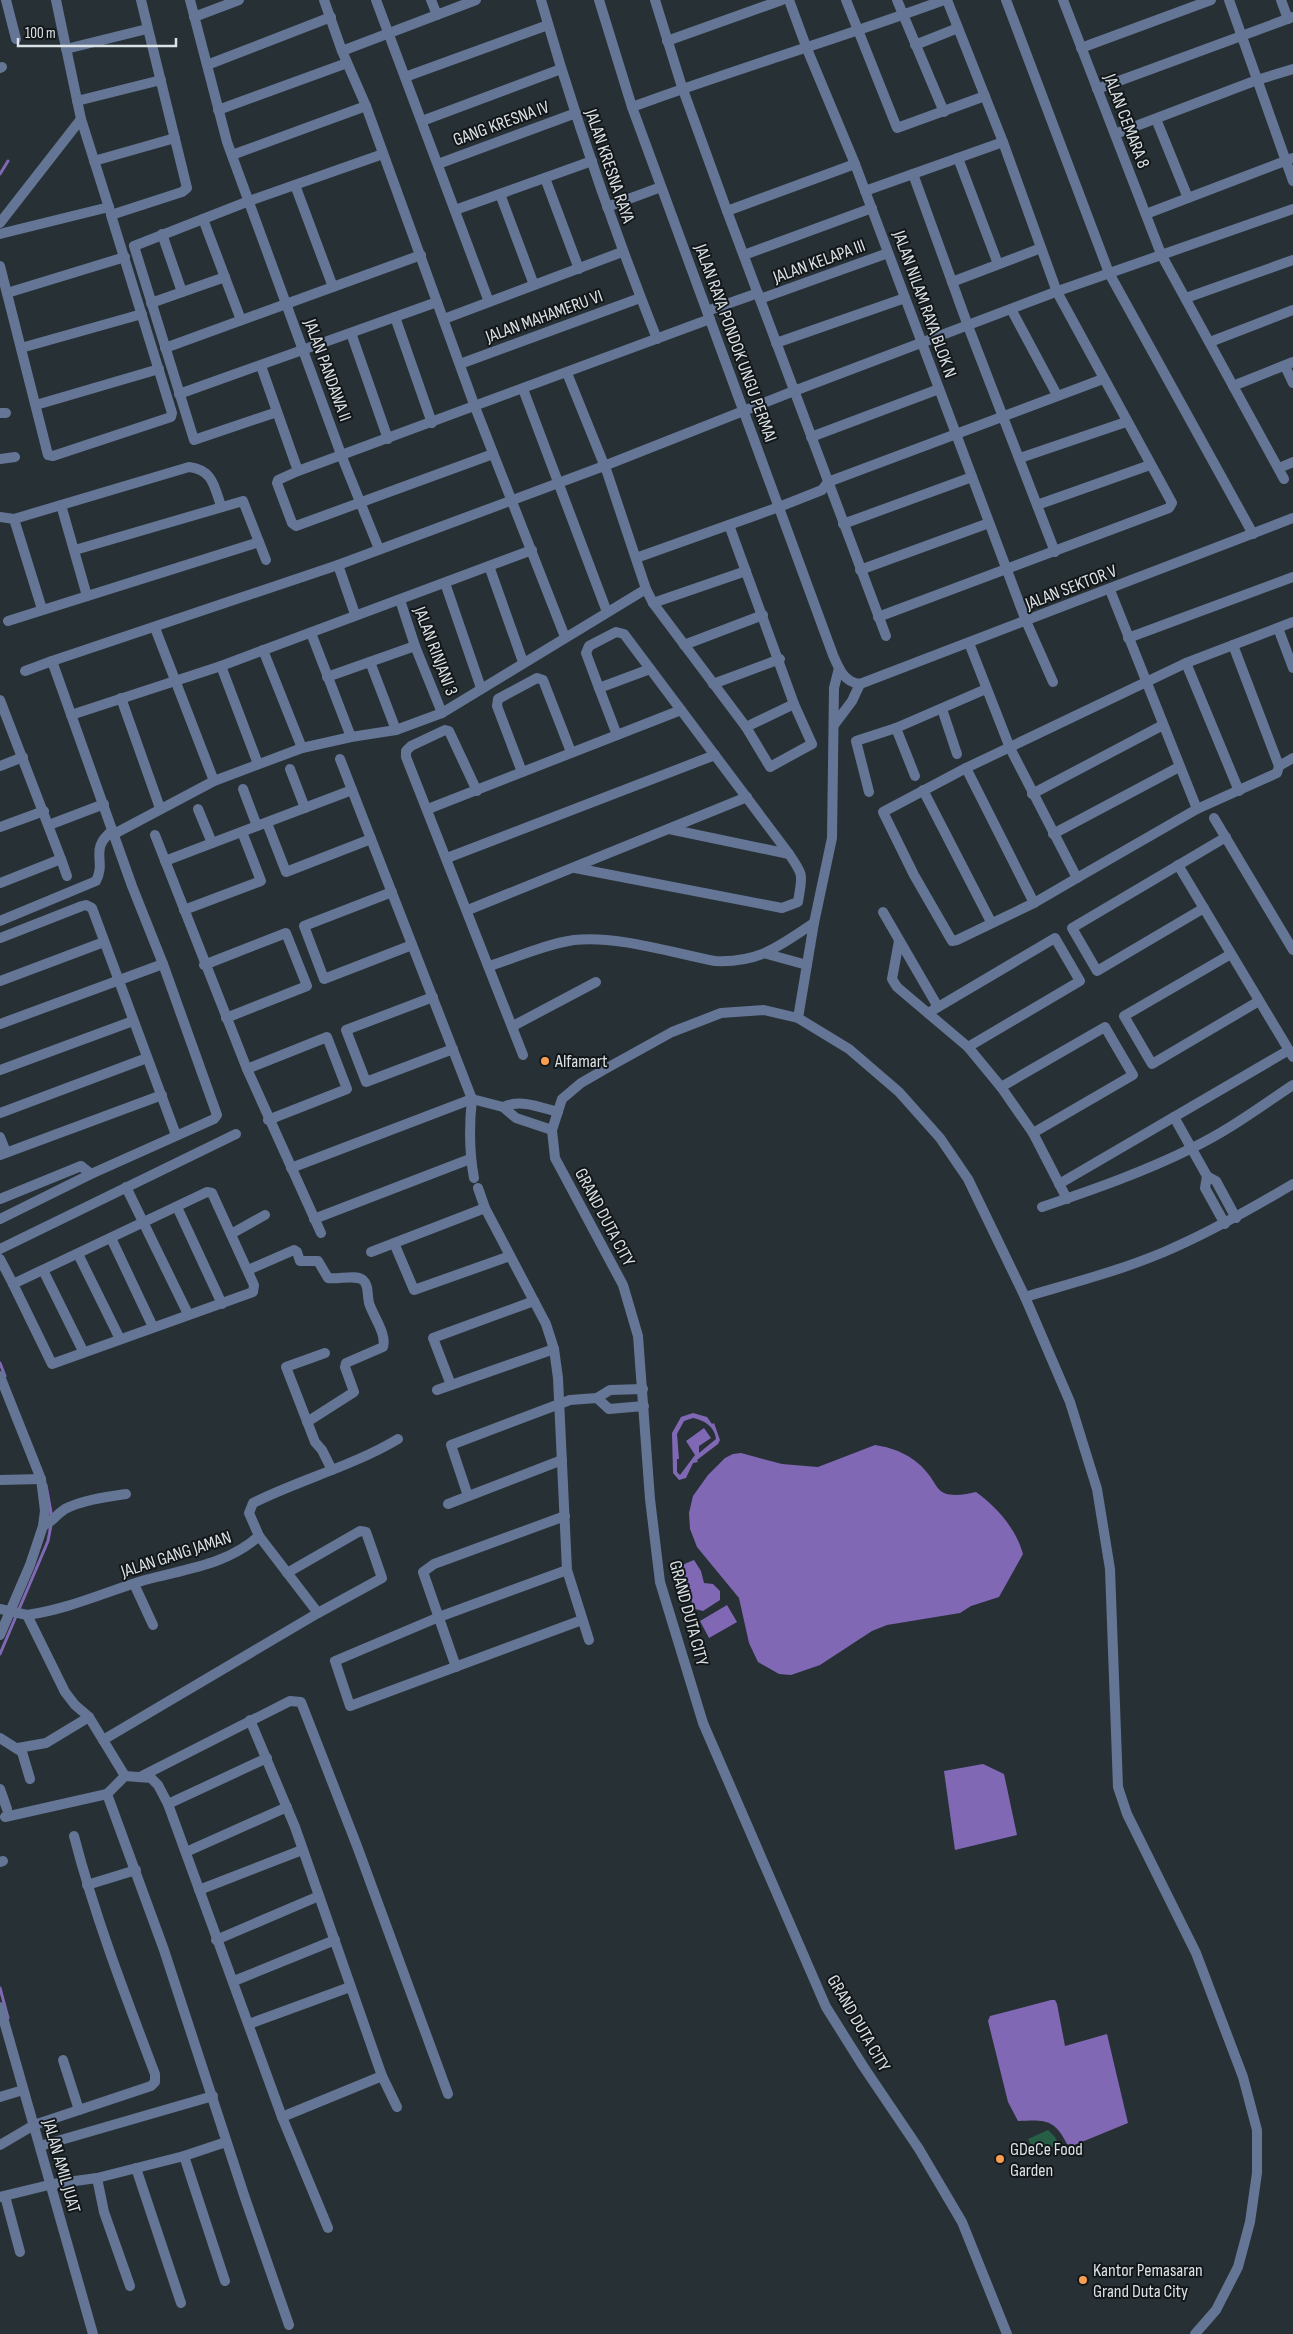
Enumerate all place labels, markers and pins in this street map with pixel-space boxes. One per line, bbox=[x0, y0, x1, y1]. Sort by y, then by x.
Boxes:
place label: Alfamart bbox=[554, 1051, 608, 1072]
marker: Alfamart bbox=[539, 1055, 551, 1067]
place label: GDeCe Food Garden bbox=[1010, 2139, 1083, 2181]
marker: GDeCe Food Garden bbox=[994, 2153, 1006, 2165]
place label: Kantor Pemasaran Grand Duta City bbox=[1093, 2260, 1203, 2302]
marker: Kantor Pemasaran Grand Duta City bbox=[1077, 2274, 1089, 2286]

